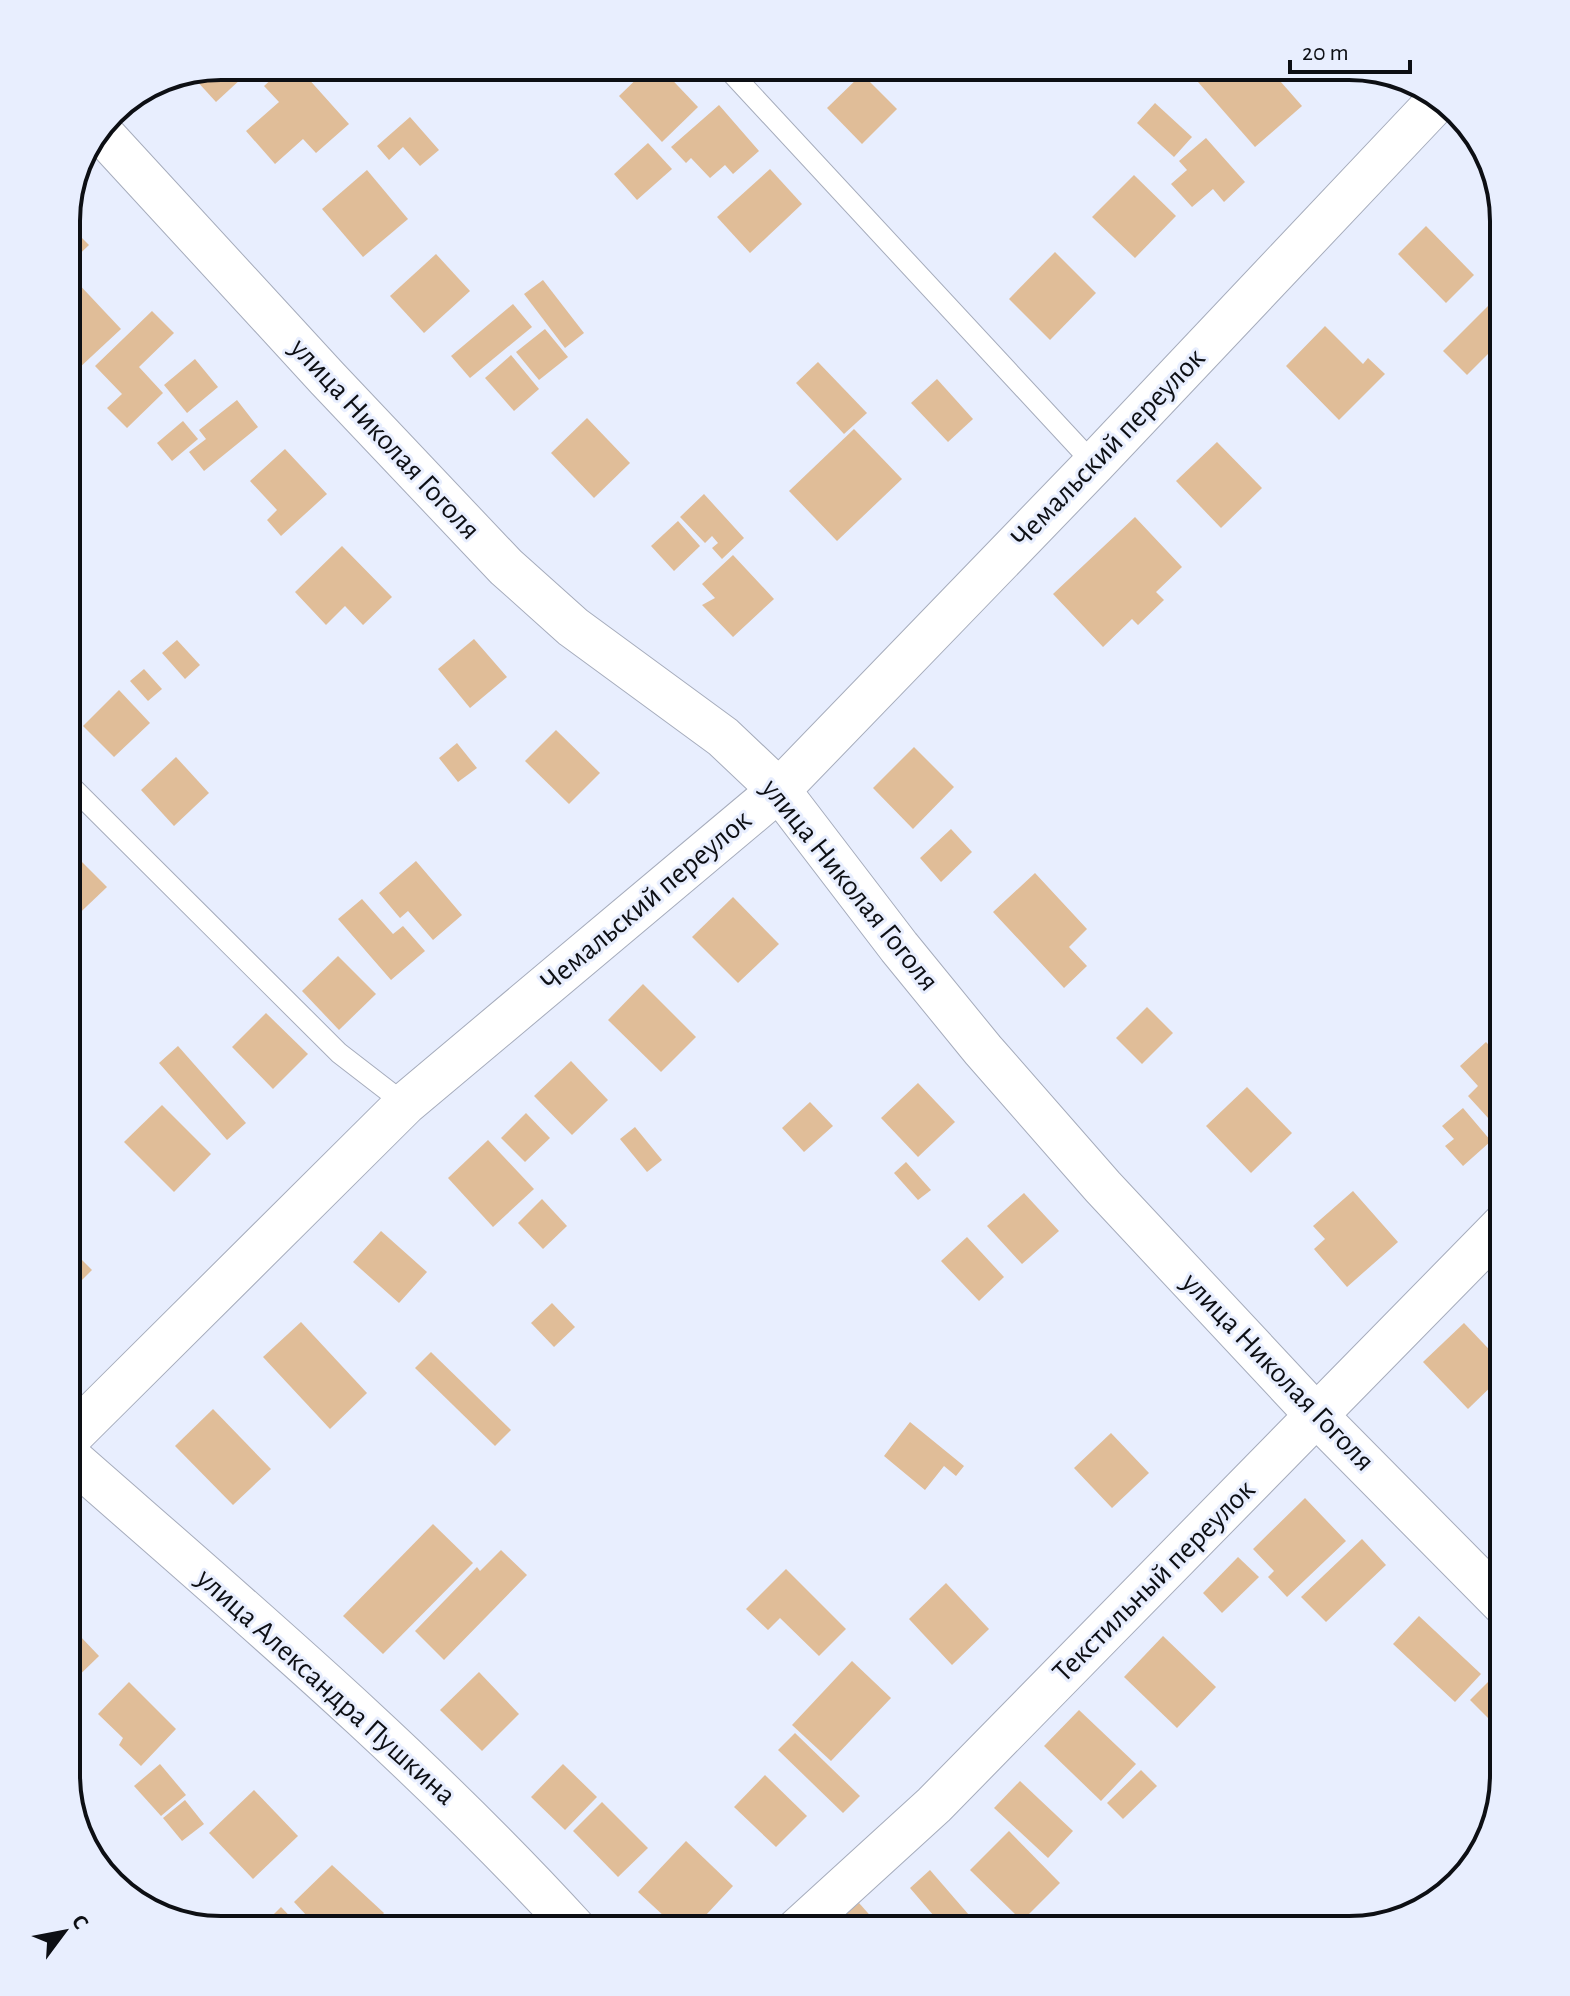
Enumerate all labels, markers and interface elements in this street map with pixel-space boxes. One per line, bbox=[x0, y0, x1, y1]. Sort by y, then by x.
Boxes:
scale bar bbox=[1290, 24, 1410, 74]
text: 20 m bbox=[1302, 41, 1349, 65]
street label: улица Николая Гоголя bbox=[284, 332, 486, 545]
street label: Чемальский переулок bbox=[1005, 342, 1211, 553]
street label: улица Николая Гоголя bbox=[755, 773, 944, 997]
street label: Чемальский переулок bbox=[535, 804, 757, 997]
street label: улица Николая Гоголя bbox=[1175, 1266, 1380, 1477]
street label: Текстильный переулок bbox=[1047, 1474, 1261, 1688]
street label: улица Александра Пушкина bbox=[190, 1562, 461, 1811]
north arrow bbox=[24, 1892, 104, 1972]
text: С bbox=[68, 1911, 93, 1933]

